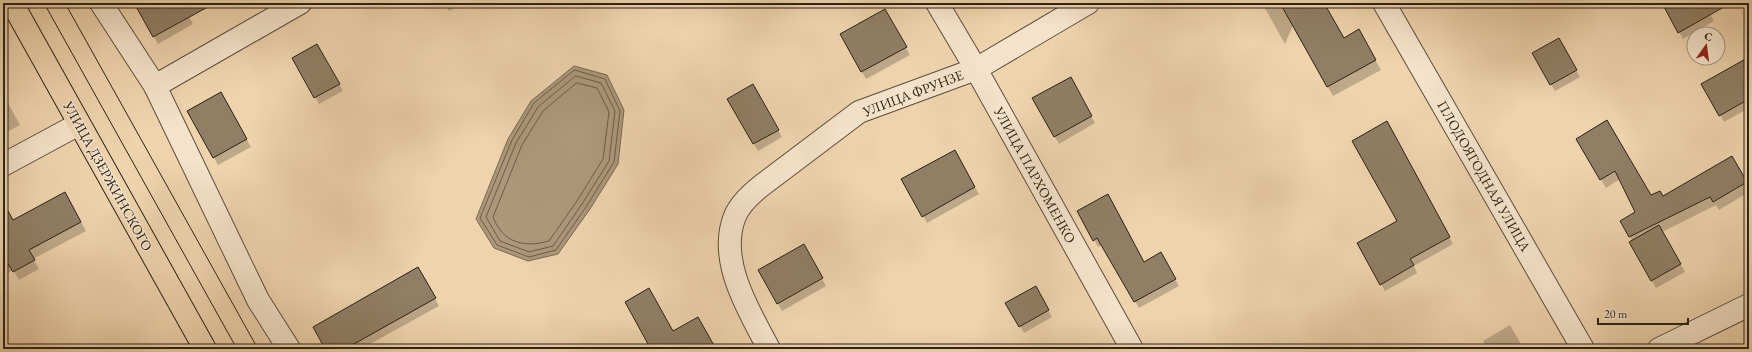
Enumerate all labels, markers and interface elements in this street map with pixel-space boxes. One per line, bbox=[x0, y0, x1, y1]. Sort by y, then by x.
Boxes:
north arrow bbox=[1686, 26, 1726, 66]
text: С bbox=[1703, 29, 1714, 44]
street label: УЛИЦА ФРУНЗЕ bbox=[859, 66, 966, 121]
street label: УЛИЦА ДЗЕРЖИНСКОГО bbox=[59, 97, 157, 254]
street label: ПЛОДОЯГОДНАЯ УЛИЦА bbox=[1433, 97, 1535, 255]
street label: УЛИЦА ПАРХОМЕНКО bbox=[990, 103, 1080, 246]
scale bar bbox=[1598, 300, 1688, 326]
text: 20 m bbox=[1604, 306, 1628, 322]

